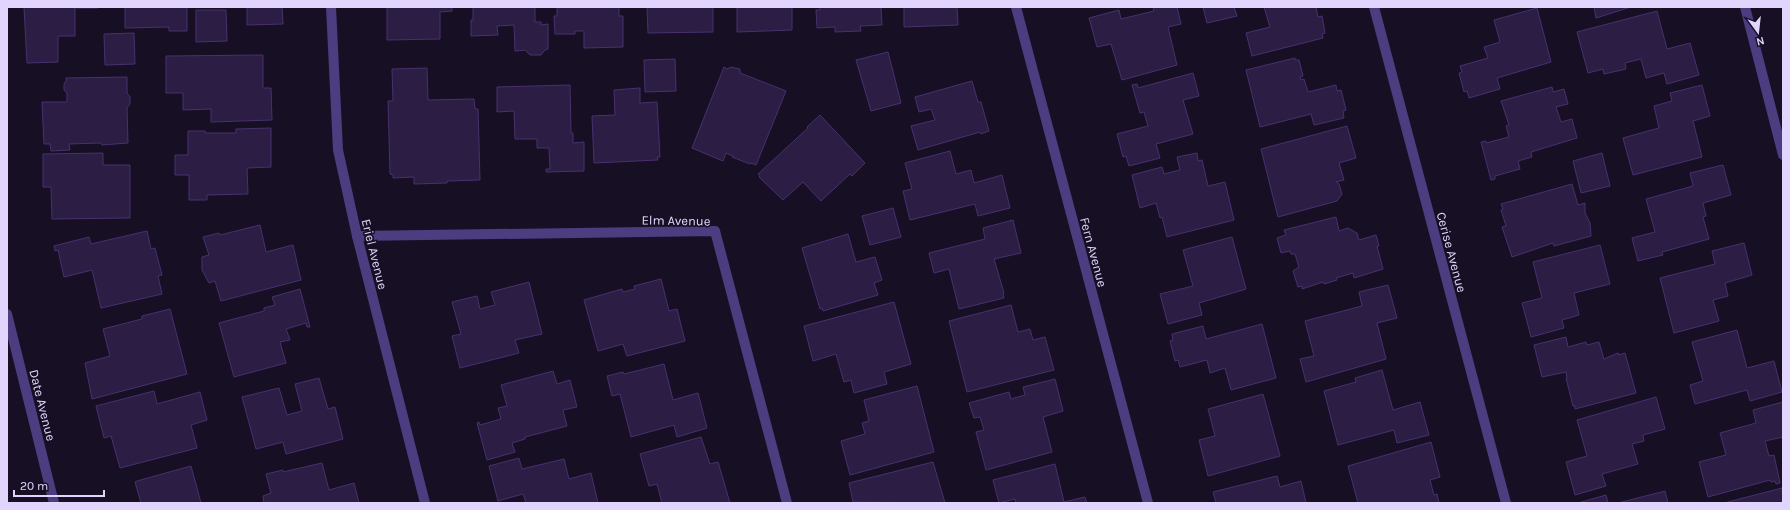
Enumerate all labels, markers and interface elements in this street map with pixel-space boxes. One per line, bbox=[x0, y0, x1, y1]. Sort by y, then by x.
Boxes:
north arrow bbox=[1738, 12, 1778, 52]
text: N bbox=[1755, 34, 1766, 48]
street label: Cerise Avenue bbox=[1434, 210, 1470, 294]
street label: Elm Avenue bbox=[641, 212, 711, 229]
street label: Fern Avenue bbox=[1077, 216, 1110, 289]
street label: Eriel Avenue bbox=[359, 217, 391, 291]
street label: Date Avenue bbox=[26, 368, 59, 443]
scale bar bbox=[14, 472, 104, 498]
text: 20 m bbox=[20, 479, 48, 493]

